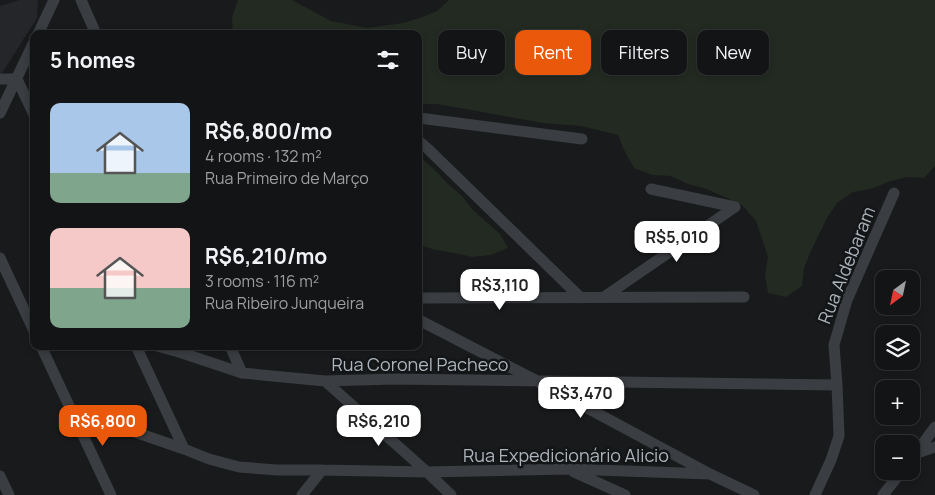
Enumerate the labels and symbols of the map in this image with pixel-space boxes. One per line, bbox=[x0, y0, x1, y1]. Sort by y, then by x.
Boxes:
street label: Rua Aldebaram bbox=[812, 203, 880, 327]
pin: R$5,010 bbox=[631, 220, 723, 263]
pin: R$3,110 bbox=[454, 268, 546, 311]
north arrow bbox=[875, 270, 920, 315]
street label: Rua Coronel Pacheco bbox=[331, 352, 509, 376]
pin: R$3,470 bbox=[535, 376, 627, 419]
pin: R$6,800 bbox=[57, 404, 149, 447]
pin: R$6,210 bbox=[333, 404, 425, 447]
street label: Rua Expedicionário Alicio bbox=[463, 443, 669, 467]

